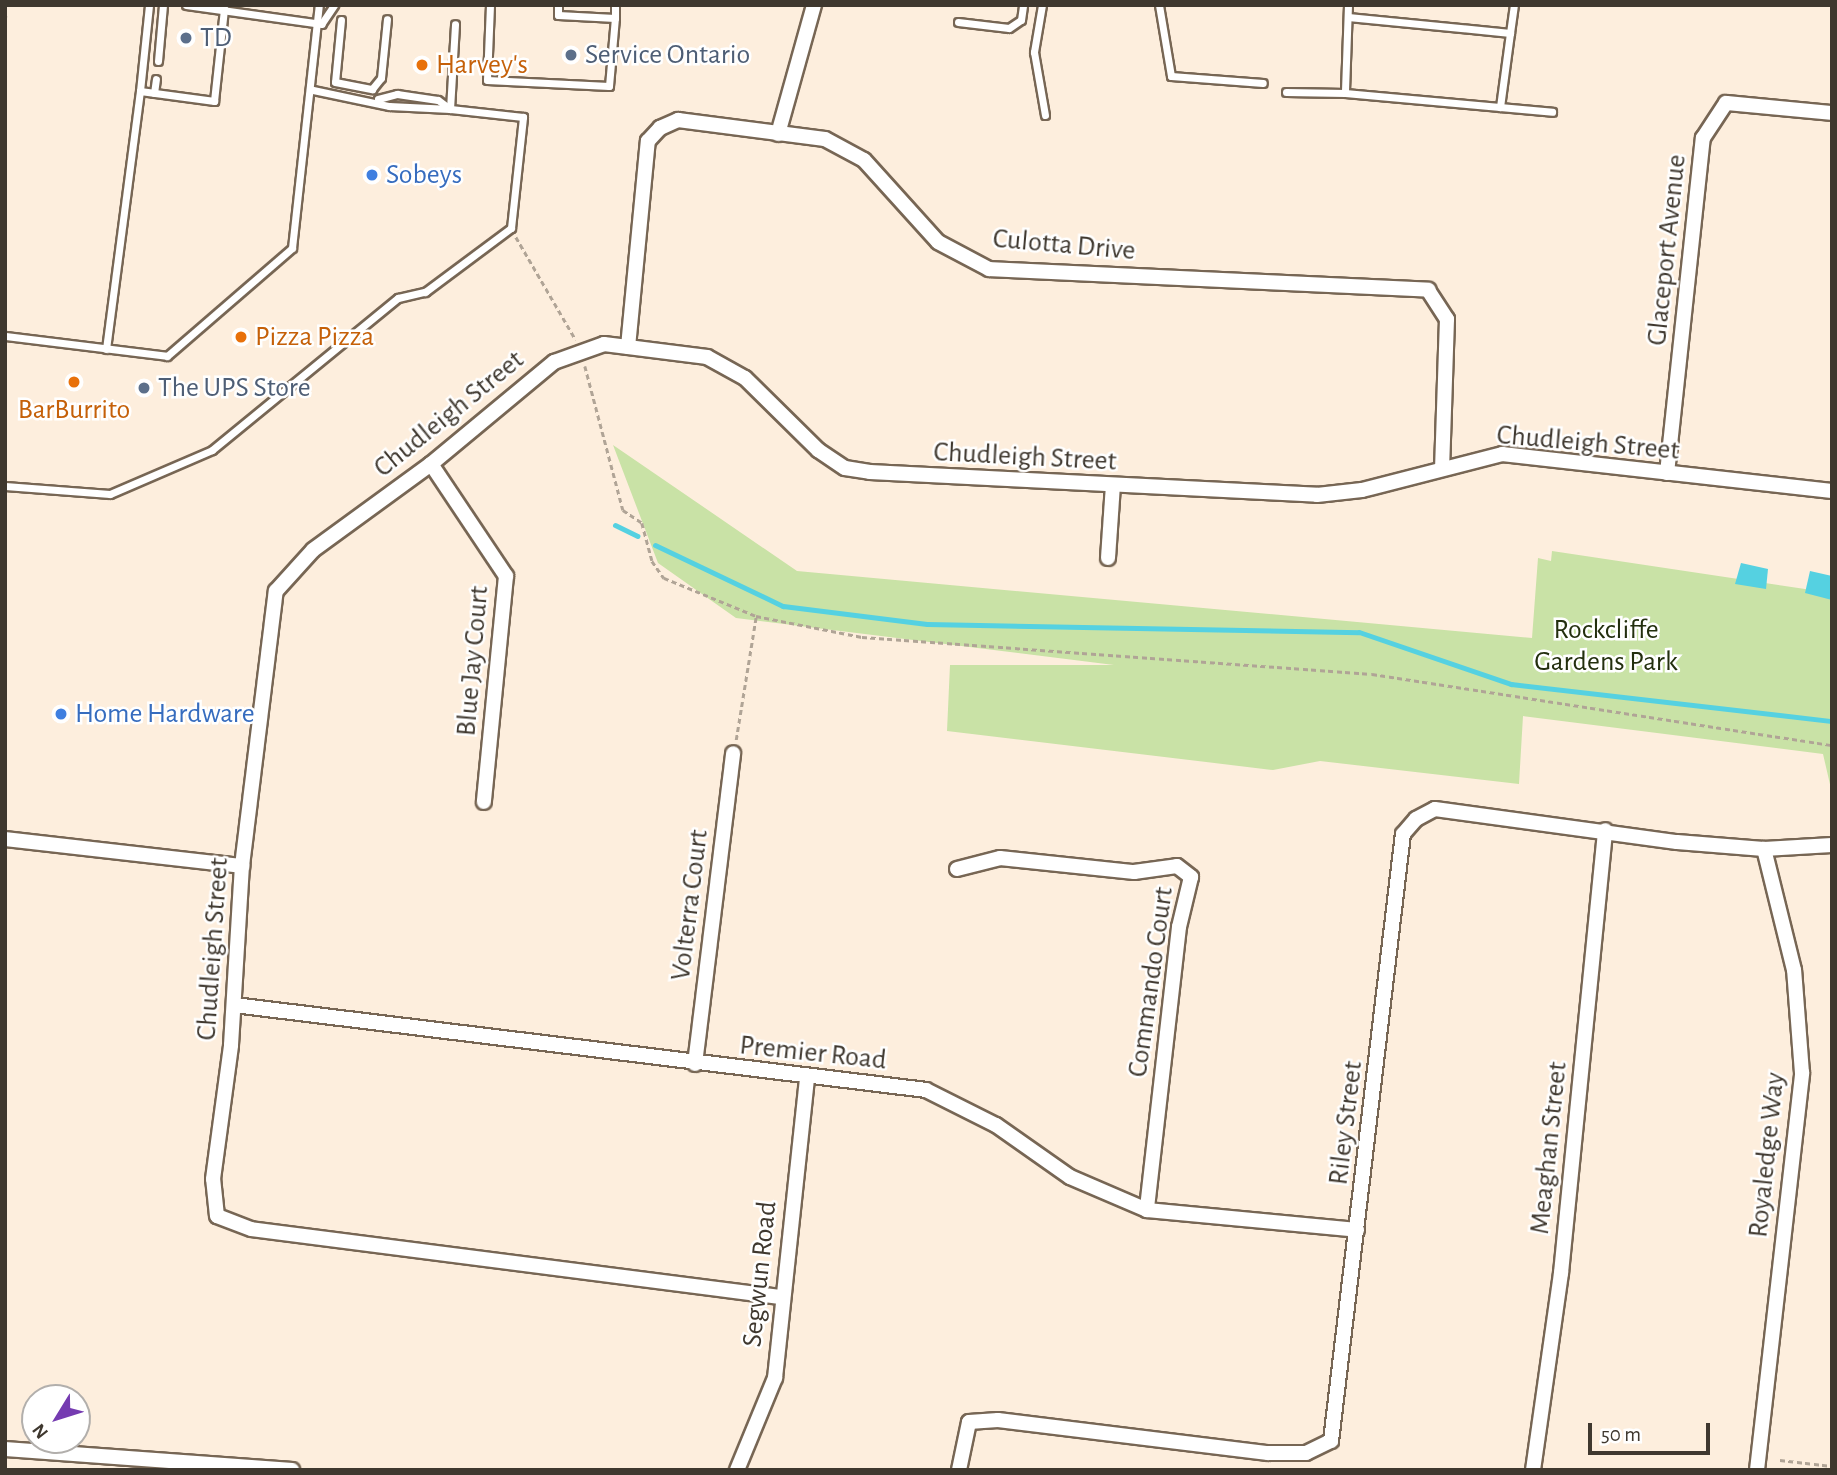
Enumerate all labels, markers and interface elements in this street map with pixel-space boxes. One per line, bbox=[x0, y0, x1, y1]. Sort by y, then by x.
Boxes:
place label: TD bbox=[200, 21, 232, 55]
marker: TD bbox=[178, 30, 194, 46]
place label: Service Ontario bbox=[585, 38, 750, 72]
marker: Service Ontario bbox=[563, 47, 579, 63]
place label: Harvey's bbox=[436, 48, 528, 82]
marker: Harvey's bbox=[414, 57, 430, 73]
street label: Glaceport Avenue bbox=[1640, 153, 1694, 347]
place label: Sobeys bbox=[386, 158, 462, 192]
marker: Sobeys bbox=[364, 167, 380, 183]
street label: Culotta Drive bbox=[991, 222, 1137, 268]
place label: Pizza Pizza bbox=[255, 320, 374, 354]
marker: Pizza Pizza bbox=[233, 329, 249, 345]
street label: Chudleigh Street bbox=[367, 343, 531, 485]
place label: The UPS Store bbox=[158, 371, 311, 405]
marker: BarBurrito bbox=[66, 374, 82, 390]
marker: The UPS Store bbox=[136, 380, 152, 396]
place label: BarBurrito bbox=[18, 393, 130, 427]
street label: Chudleigh Street bbox=[1495, 418, 1681, 468]
street label: Chudleigh Street bbox=[933, 435, 1117, 479]
street label: Blue Jay Court bbox=[450, 584, 496, 738]
park label: Rockcliffe Gardens Park bbox=[1534, 613, 1678, 679]
place label: Home Hardware bbox=[75, 697, 255, 731]
marker: Home Hardware bbox=[53, 706, 69, 722]
street label: Volterra Court bbox=[664, 828, 716, 982]
street label: Chudleigh Street bbox=[190, 856, 236, 1042]
street label: Commando Court bbox=[1121, 885, 1181, 1079]
street label: Premier Road bbox=[738, 1029, 888, 1077]
street label: Riley Street bbox=[1322, 1059, 1370, 1187]
street label: Meaghan Street bbox=[1523, 1060, 1575, 1236]
street label: Royaledge Way bbox=[1742, 1071, 1792, 1239]
street label: Segwun Road bbox=[736, 1199, 784, 1349]
north arrow bbox=[21, 1384, 91, 1454]
scale bar bbox=[1592, 1408, 1714, 1452]
text: N bbox=[29, 1420, 52, 1442]
text: 50 m bbox=[1601, 1424, 1641, 1445]

